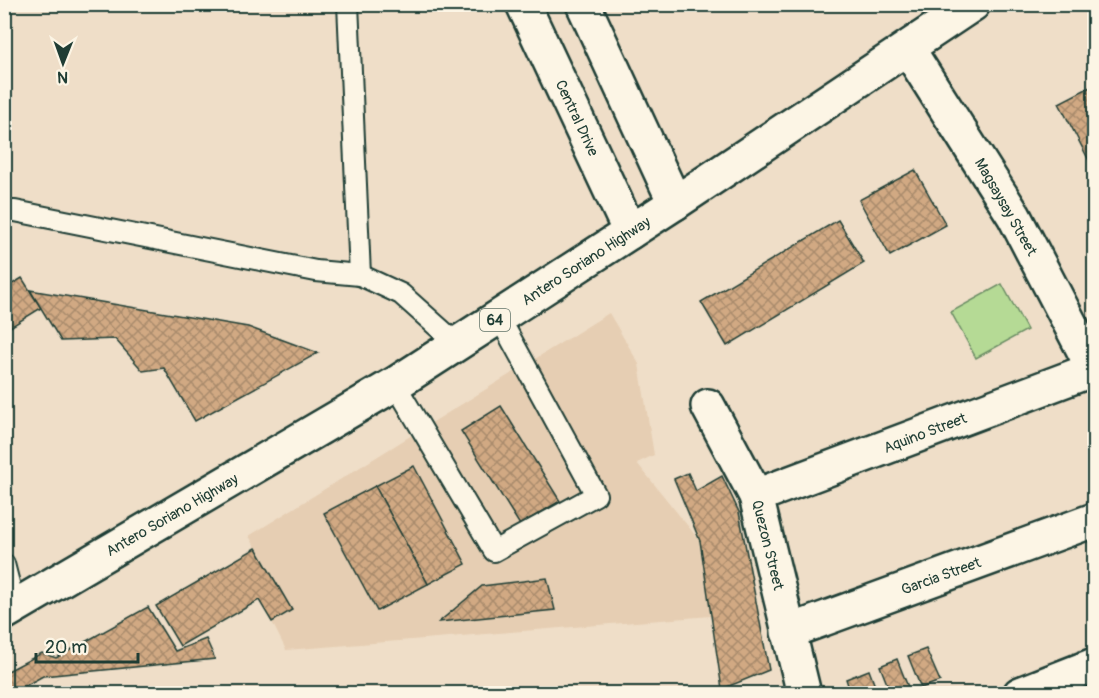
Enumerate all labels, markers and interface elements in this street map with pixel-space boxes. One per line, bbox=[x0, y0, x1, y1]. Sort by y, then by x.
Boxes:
north arrow bbox=[33, 33, 93, 93]
text: N bbox=[57, 67, 68, 87]
street label: Central Drive bbox=[551, 77, 603, 160]
street label: Magsaysay Street bbox=[970, 155, 1042, 260]
street label: Antero Soriano Highway bbox=[518, 212, 655, 310]
road number: 64 bbox=[480, 309, 510, 331]
street label: Aquino Street bbox=[881, 409, 970, 458]
street label: Antero Soriano Highway bbox=[103, 469, 242, 561]
street label: Quezon Street bbox=[747, 498, 788, 593]
street label: Garcia Street bbox=[899, 553, 985, 600]
scale bar bbox=[36, 626, 138, 664]
text: 20 m bbox=[45, 636, 87, 659]

